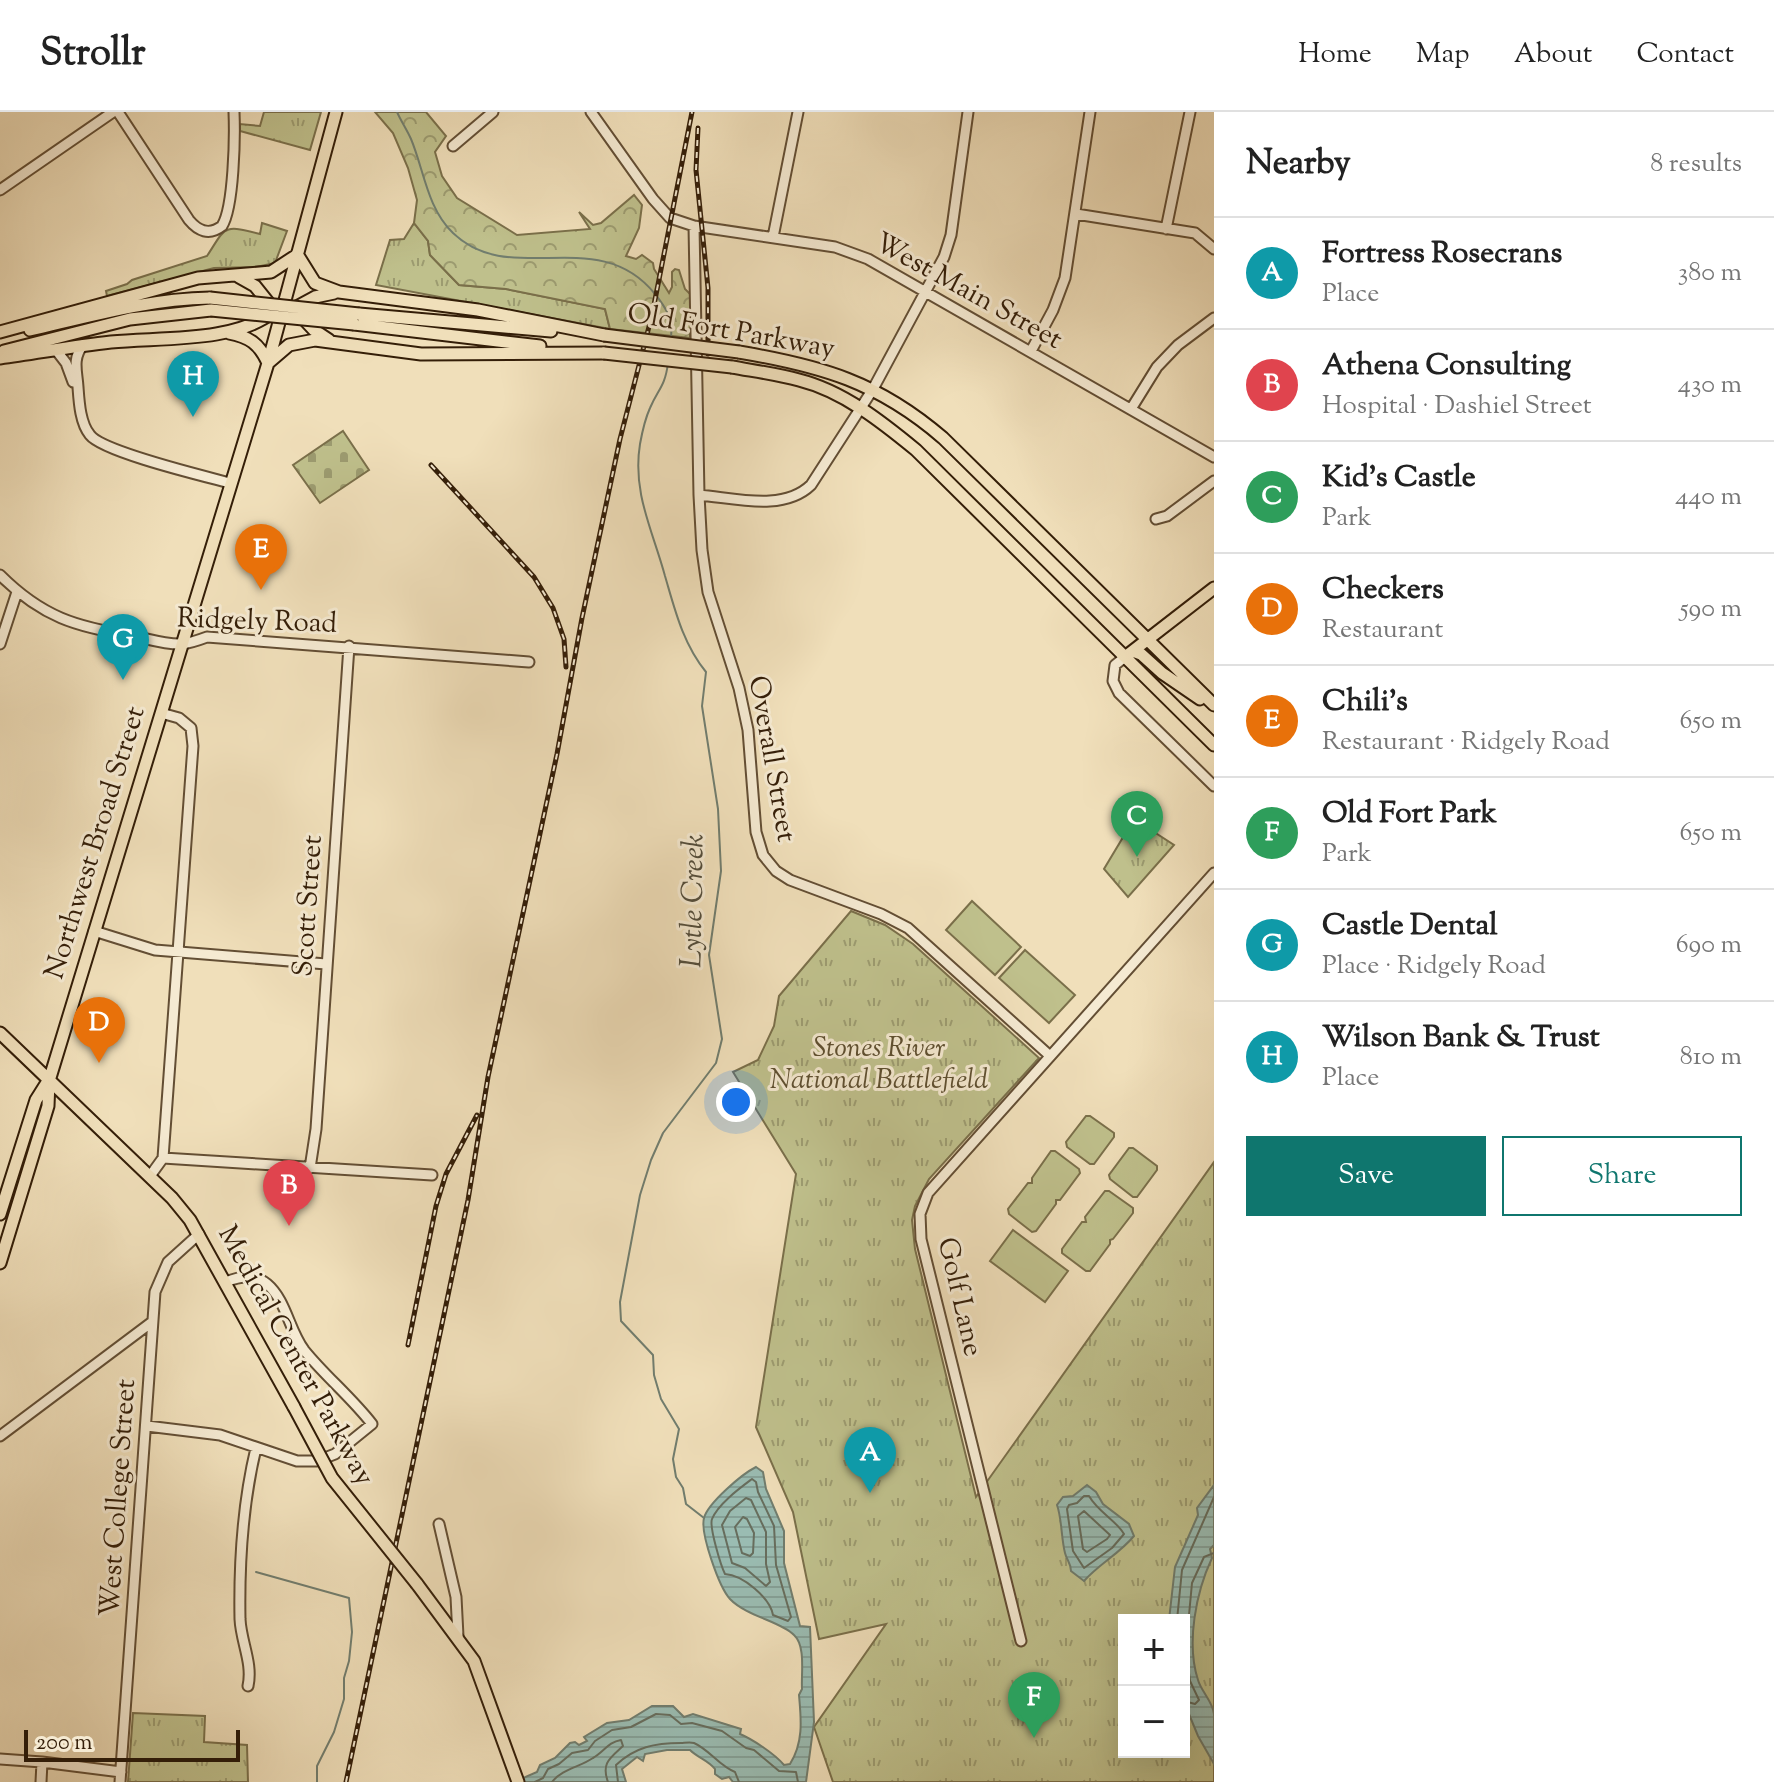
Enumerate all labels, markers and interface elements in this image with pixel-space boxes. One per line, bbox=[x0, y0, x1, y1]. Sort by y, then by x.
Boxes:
text: Strollr bbox=[40, 28, 146, 82]
text: Home bbox=[1298, 35, 1372, 75]
text: Map bbox=[1416, 35, 1470, 75]
text: About bbox=[1514, 35, 1592, 75]
text: Contact bbox=[1636, 35, 1734, 75]
text: Nearby bbox=[1246, 140, 1351, 189]
text: 8 results bbox=[1650, 146, 1742, 183]
street label: West Main Street bbox=[867, 224, 1070, 360]
text: Fortress Rosecrans bbox=[1322, 233, 1562, 276]
text: A bbox=[1261, 255, 1283, 292]
text: 380 m bbox=[1678, 255, 1742, 292]
text: Place bbox=[1322, 276, 1379, 313]
street label: Old Fort Parkway bbox=[624, 294, 838, 370]
text: Athena Consulting bbox=[1322, 345, 1571, 388]
pin: H bbox=[167, 351, 219, 417]
text: B bbox=[1264, 367, 1280, 404]
text: 430 m bbox=[1678, 367, 1742, 404]
text: Hospital · Dashiel Street bbox=[1322, 388, 1592, 425]
text: Kid's Castle bbox=[1322, 457, 1476, 500]
text: C bbox=[1262, 479, 1282, 516]
text: 440 m bbox=[1675, 479, 1742, 516]
text: Park bbox=[1322, 500, 1372, 537]
pin: E bbox=[235, 524, 287, 590]
text: Checkers bbox=[1322, 569, 1444, 612]
text: D bbox=[1262, 591, 1282, 628]
text: 590 m bbox=[1680, 591, 1742, 628]
street label: Ridgely Road bbox=[176, 599, 338, 645]
text: Restaurant bbox=[1322, 612, 1443, 649]
pin: G bbox=[97, 614, 149, 680]
street label: Overall Street bbox=[737, 673, 805, 846]
text: Chili's bbox=[1322, 681, 1408, 724]
street label: Northwest Broad Street bbox=[35, 701, 157, 984]
text: E bbox=[1264, 703, 1280, 740]
text: 650 m bbox=[1679, 703, 1742, 740]
text: Restaurant · Ridgely Road bbox=[1322, 724, 1610, 761]
pin: C bbox=[1111, 791, 1163, 857]
text: Old Fort Park bbox=[1322, 793, 1497, 836]
text: F bbox=[1265, 815, 1279, 852]
text: 650 m bbox=[1679, 815, 1742, 852]
street label: Scott Street bbox=[284, 833, 334, 978]
water label: Lytle Creek bbox=[671, 834, 717, 968]
text: Park bbox=[1322, 836, 1372, 873]
text: Castle Dental bbox=[1322, 905, 1498, 948]
text: G bbox=[1261, 927, 1283, 964]
text: 690 m bbox=[1676, 927, 1742, 964]
text: Place · Ridgely Road bbox=[1322, 948, 1546, 985]
pin: D bbox=[73, 997, 125, 1063]
text: Wilson Bank & Trust bbox=[1322, 1017, 1600, 1060]
park label: Stones River National Battlefield bbox=[770, 1029, 988, 1101]
text: H bbox=[1262, 1039, 1282, 1076]
text: 810 m bbox=[1680, 1039, 1742, 1076]
text: Place bbox=[1322, 1060, 1379, 1097]
your location bbox=[716, 1082, 756, 1122]
button: Save bbox=[1246, 1136, 1486, 1216]
button: Share bbox=[1502, 1136, 1742, 1216]
pin: B bbox=[263, 1160, 315, 1226]
street label: Medical Center Parkway bbox=[207, 1219, 383, 1493]
street label: Golf Lane bbox=[926, 1234, 992, 1360]
street label: West College Street bbox=[91, 1377, 147, 1618]
pin: A bbox=[844, 1427, 896, 1493]
map controls bbox=[1118, 1614, 1190, 1758]
button: + bbox=[1118, 1614, 1190, 1686]
pin: F bbox=[1008, 1672, 1060, 1738]
button: − bbox=[1118, 1686, 1190, 1758]
scale bar bbox=[24, 1726, 240, 1762]
text: 200 m bbox=[36, 1728, 92, 1760]

